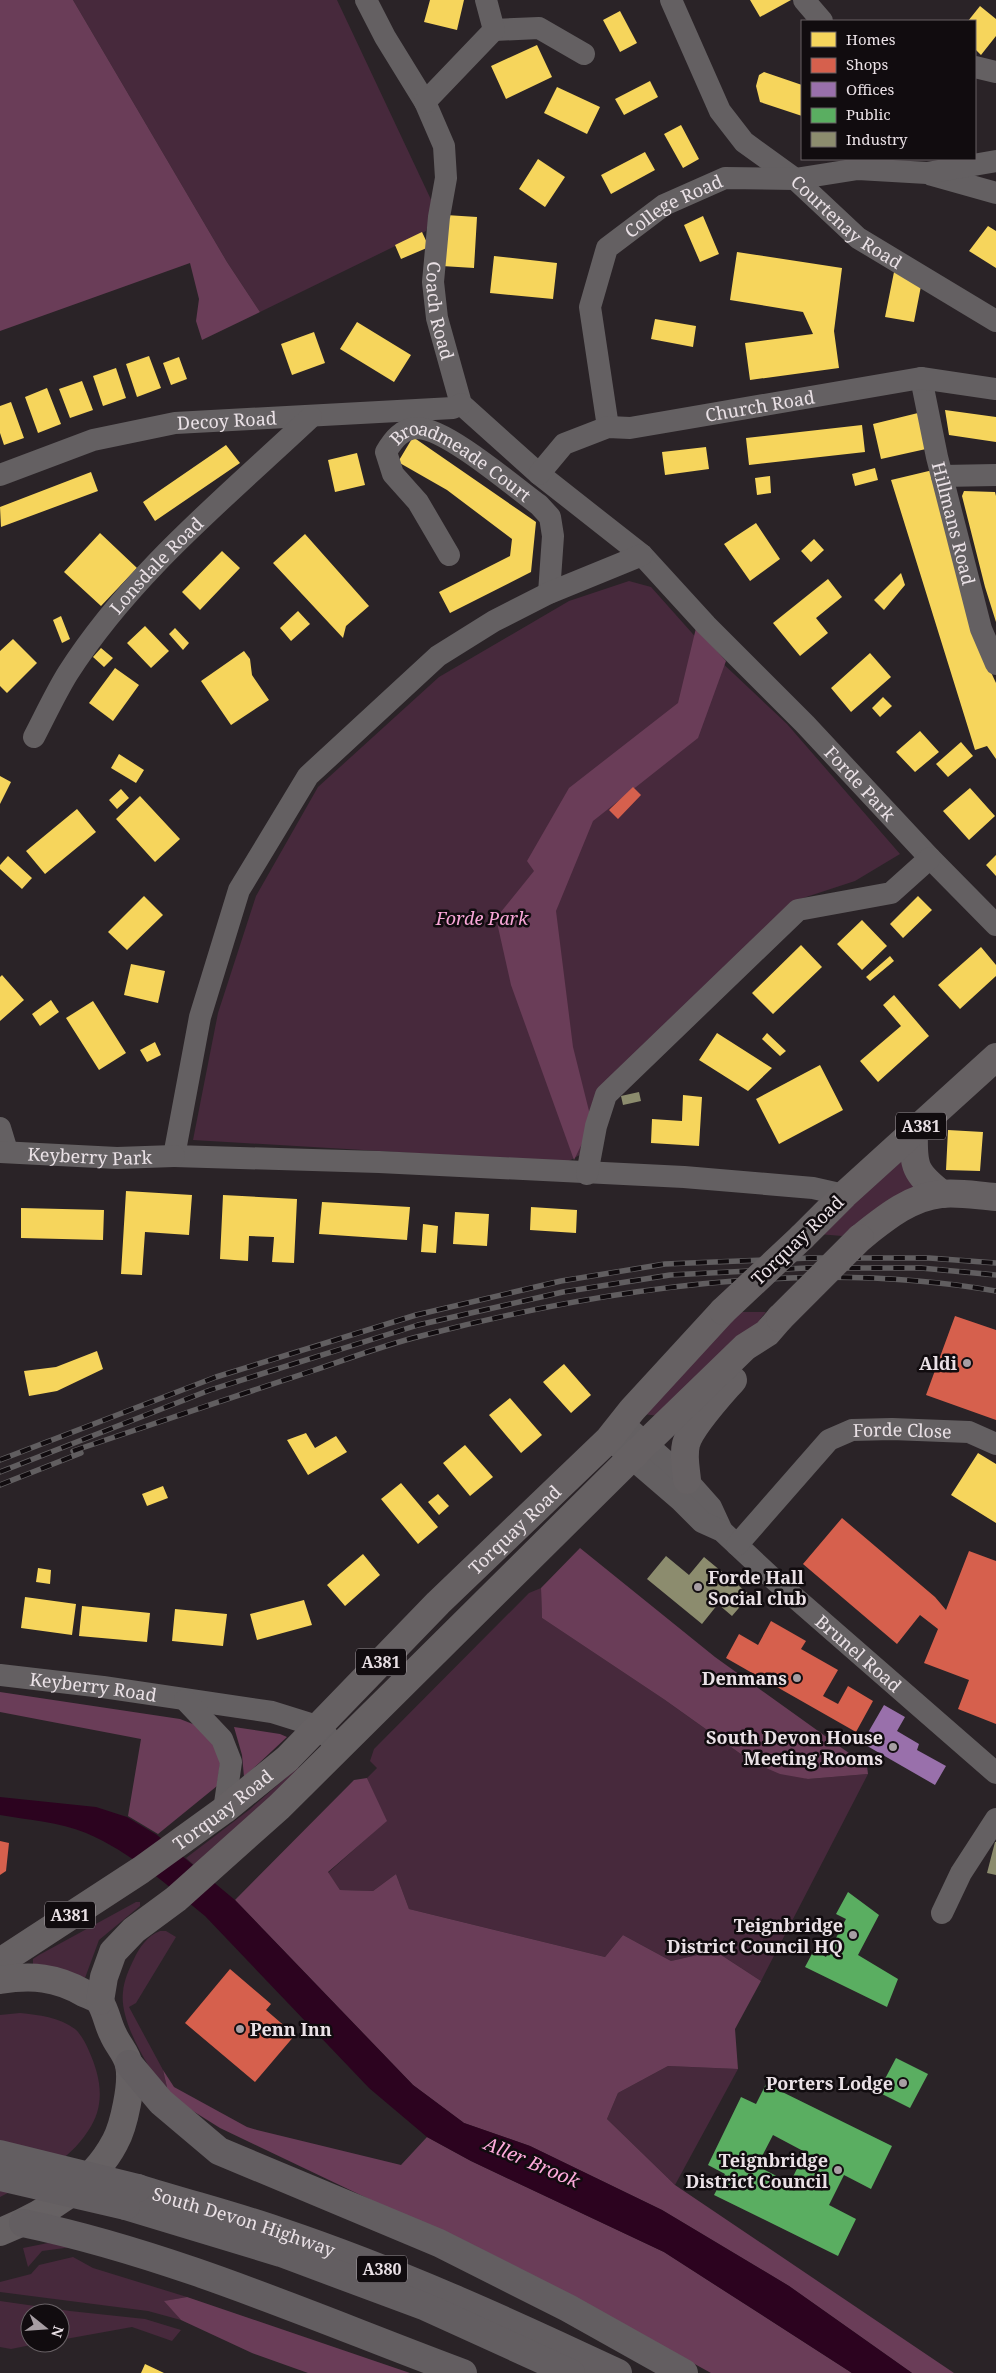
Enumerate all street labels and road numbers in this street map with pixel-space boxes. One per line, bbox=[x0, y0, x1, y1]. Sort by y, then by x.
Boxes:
street label: College Road bbox=[619, 169, 726, 243]
street label: Courtenay Road bbox=[786, 170, 907, 274]
street label: Coach Road bbox=[421, 260, 460, 363]
street label: Church Road bbox=[703, 384, 816, 427]
street label: Decoy Road bbox=[176, 406, 277, 435]
street label: Broadmeade Court bbox=[384, 416, 536, 507]
street label: Hillmans Road bbox=[927, 459, 981, 587]
street label: Lonsdale Road bbox=[104, 511, 208, 619]
street label: Forde Park bbox=[819, 741, 901, 826]
road number: A381 bbox=[896, 1112, 946, 1140]
street label: Keyberry Park bbox=[27, 1141, 153, 1170]
street label: Torquay Road bbox=[746, 1190, 848, 1290]
street label: Forde Close bbox=[853, 1417, 952, 1443]
street label: Torquay Road bbox=[463, 1480, 566, 1580]
street label: Brunel Road bbox=[811, 1609, 907, 1697]
road number: A381 bbox=[356, 1648, 406, 1675]
street label: Keyberry Road bbox=[28, 1667, 158, 1707]
street label: Torquay Road bbox=[168, 1764, 277, 1855]
road number: A381 bbox=[45, 1902, 95, 1928]
street label: South Devon Highway bbox=[150, 2181, 339, 2262]
road number: A380 bbox=[357, 2256, 407, 2282]

